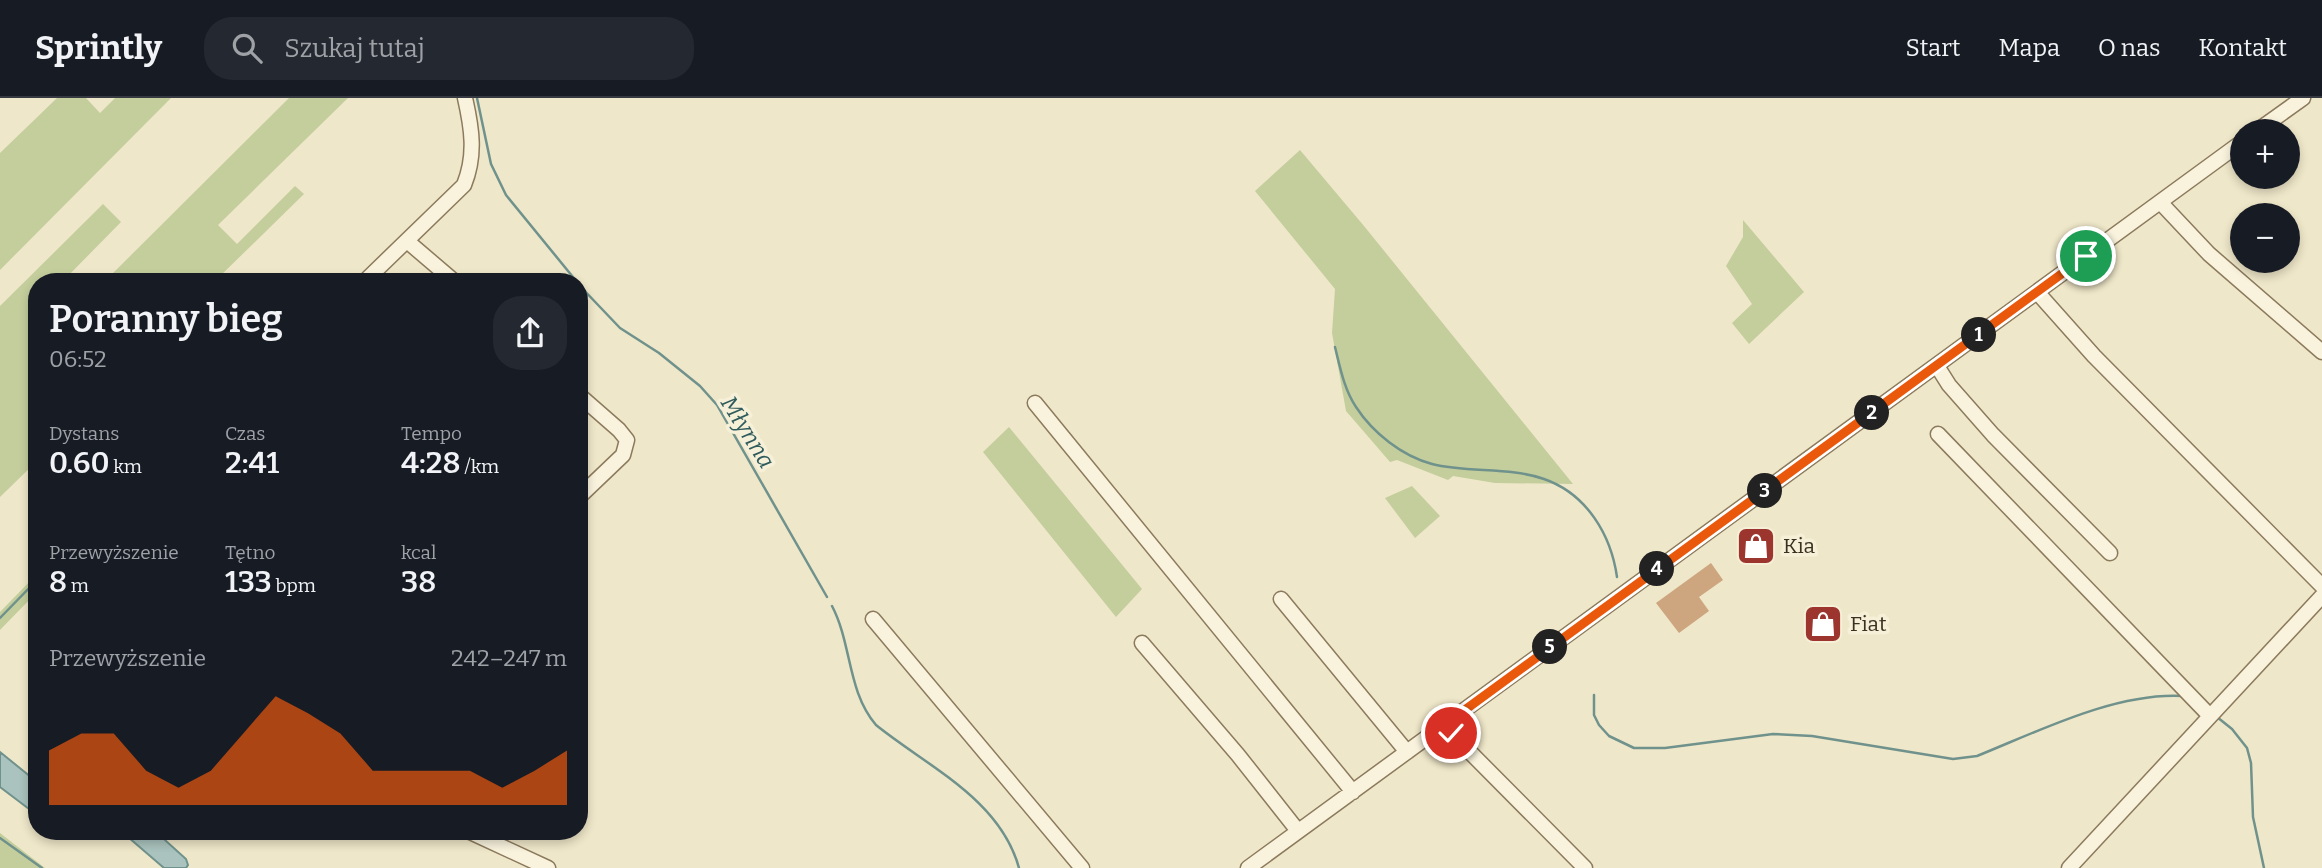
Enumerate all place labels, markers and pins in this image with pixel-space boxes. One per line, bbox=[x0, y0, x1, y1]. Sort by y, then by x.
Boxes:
pin bbox=[2056, 226, 2116, 286]
pin: 1 bbox=[1962, 317, 1996, 352]
pin: 2 bbox=[1854, 396, 1890, 430]
pin: 3 bbox=[1748, 474, 1782, 508]
shop icon: Kia bbox=[1735, 525, 1777, 567]
place label: Kia bbox=[1783, 533, 1816, 559]
pin: 4 bbox=[1640, 552, 1674, 587]
shop icon: Fiat bbox=[1802, 603, 1844, 645]
place label: Fiat bbox=[1850, 611, 1887, 637]
pin: 5 bbox=[1532, 630, 1568, 664]
pin bbox=[1421, 703, 1481, 763]

